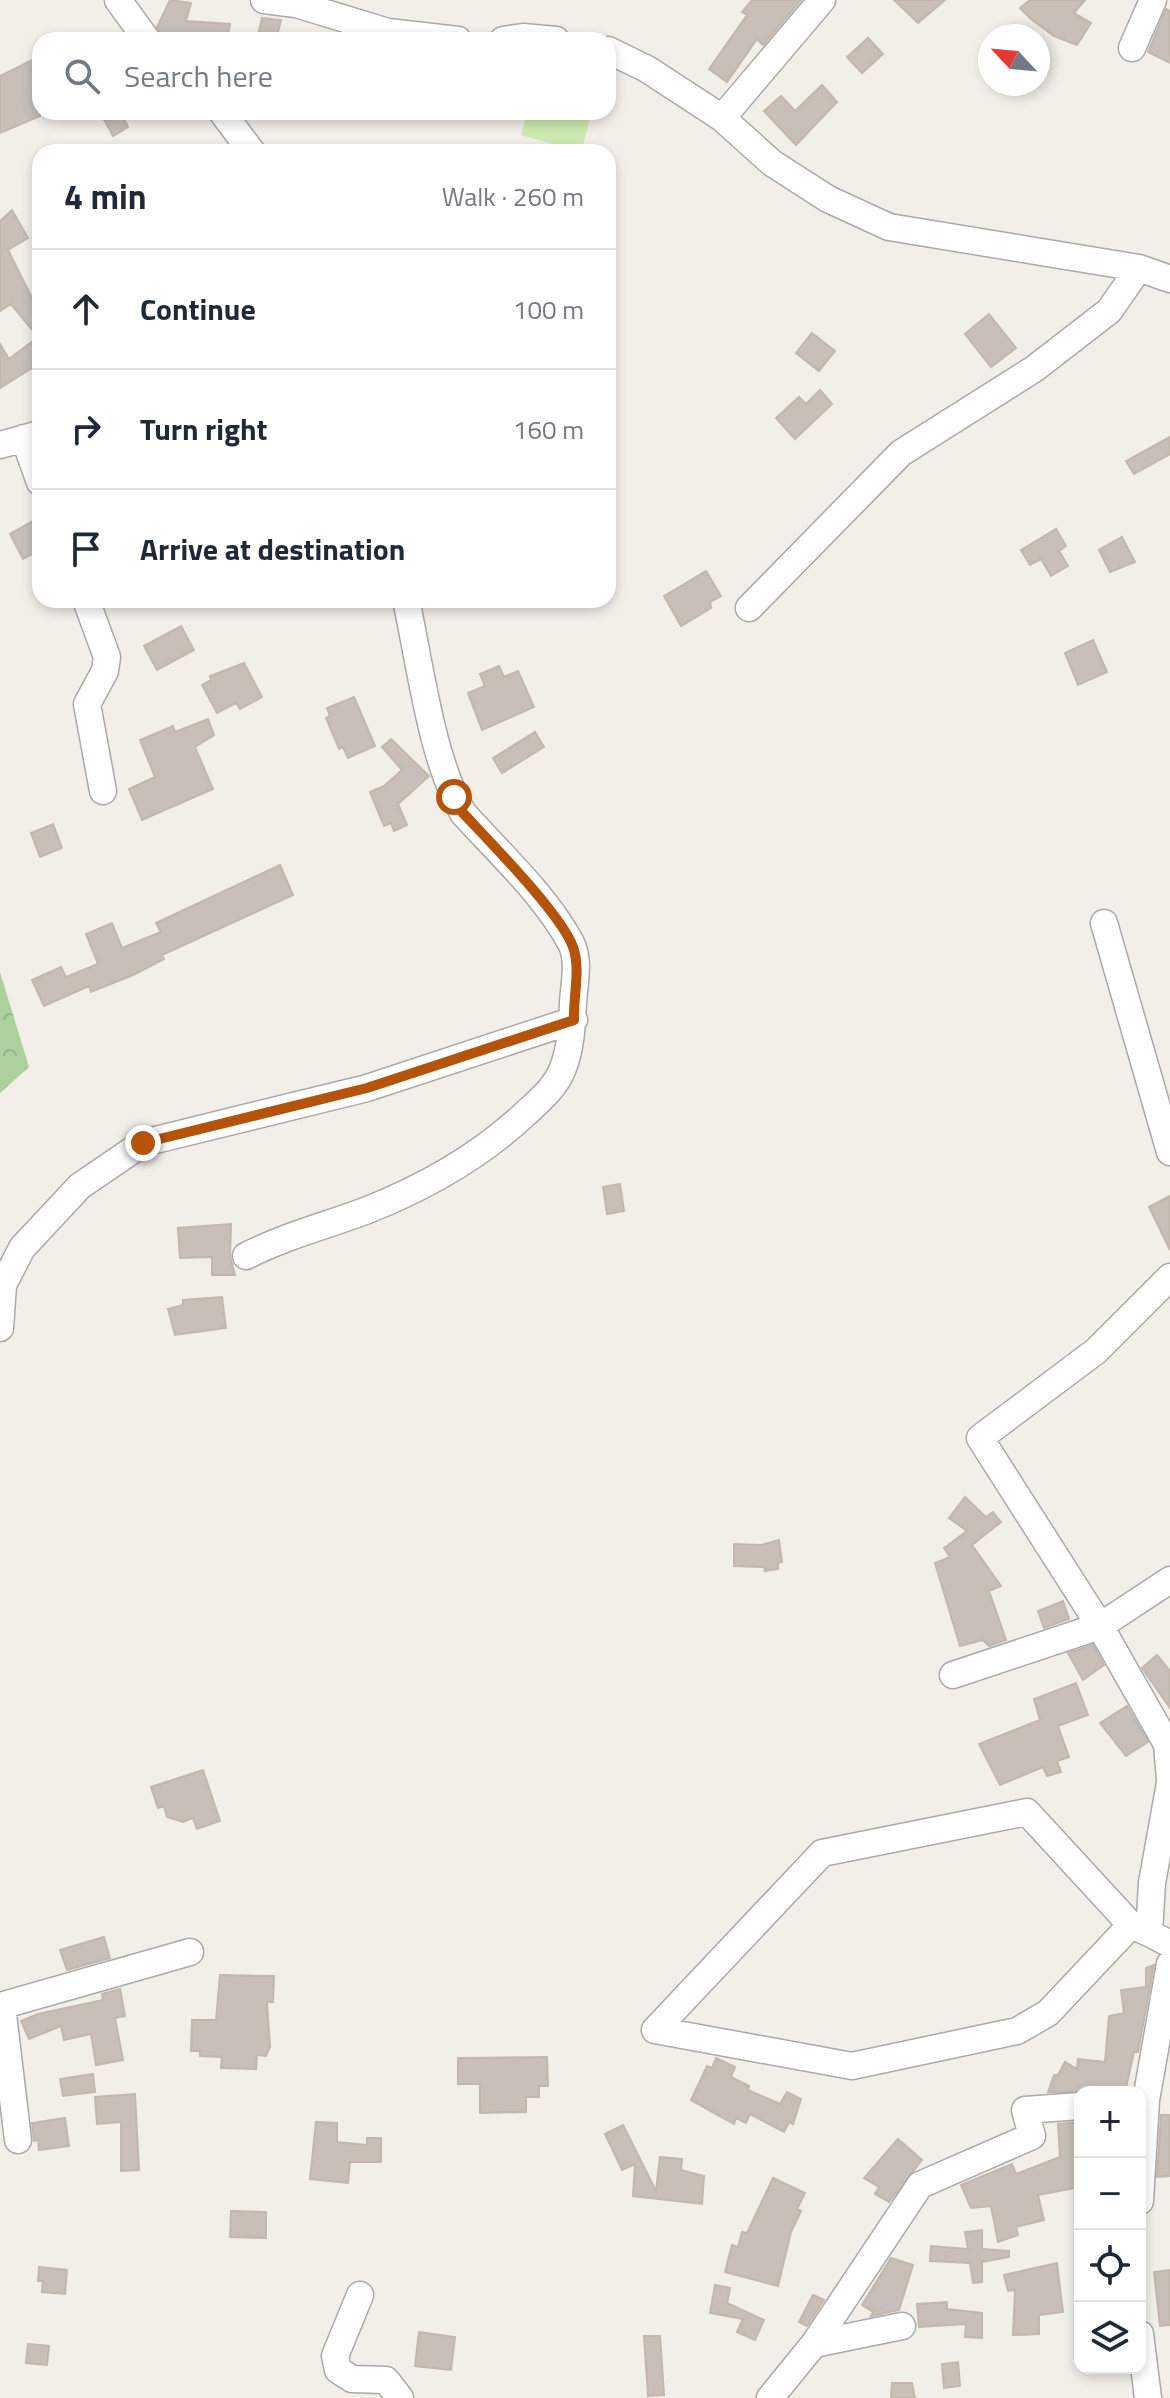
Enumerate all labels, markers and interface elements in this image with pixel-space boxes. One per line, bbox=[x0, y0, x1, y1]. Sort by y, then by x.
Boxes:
north arrow bbox=[978, 24, 1050, 96]
search box bbox=[32, 32, 616, 120]
text: Search here bbox=[124, 53, 273, 99]
icon: search bbox=[60, 54, 104, 98]
text: 4 min bbox=[64, 170, 147, 222]
text: Walk · 260 m bbox=[442, 177, 584, 216]
text: Continue bbox=[140, 286, 256, 332]
icon: ahead bbox=[64, 287, 108, 331]
text: 100 m bbox=[513, 290, 584, 329]
text: Turn right bbox=[140, 406, 268, 452]
icon: right bbox=[64, 407, 108, 451]
text: 160 m bbox=[513, 410, 584, 449]
text: Arrive at destination bbox=[140, 526, 405, 572]
icon: arrive bbox=[64, 527, 108, 571]
route start bbox=[436, 779, 472, 815]
route end bbox=[125, 1125, 161, 1161]
map controls bbox=[1074, 2086, 1146, 2374]
button: + bbox=[1074, 2086, 1146, 2158]
button: − bbox=[1074, 2158, 1146, 2230]
button: locate bbox=[1074, 2230, 1146, 2302]
button: layers bbox=[1074, 2302, 1146, 2374]

